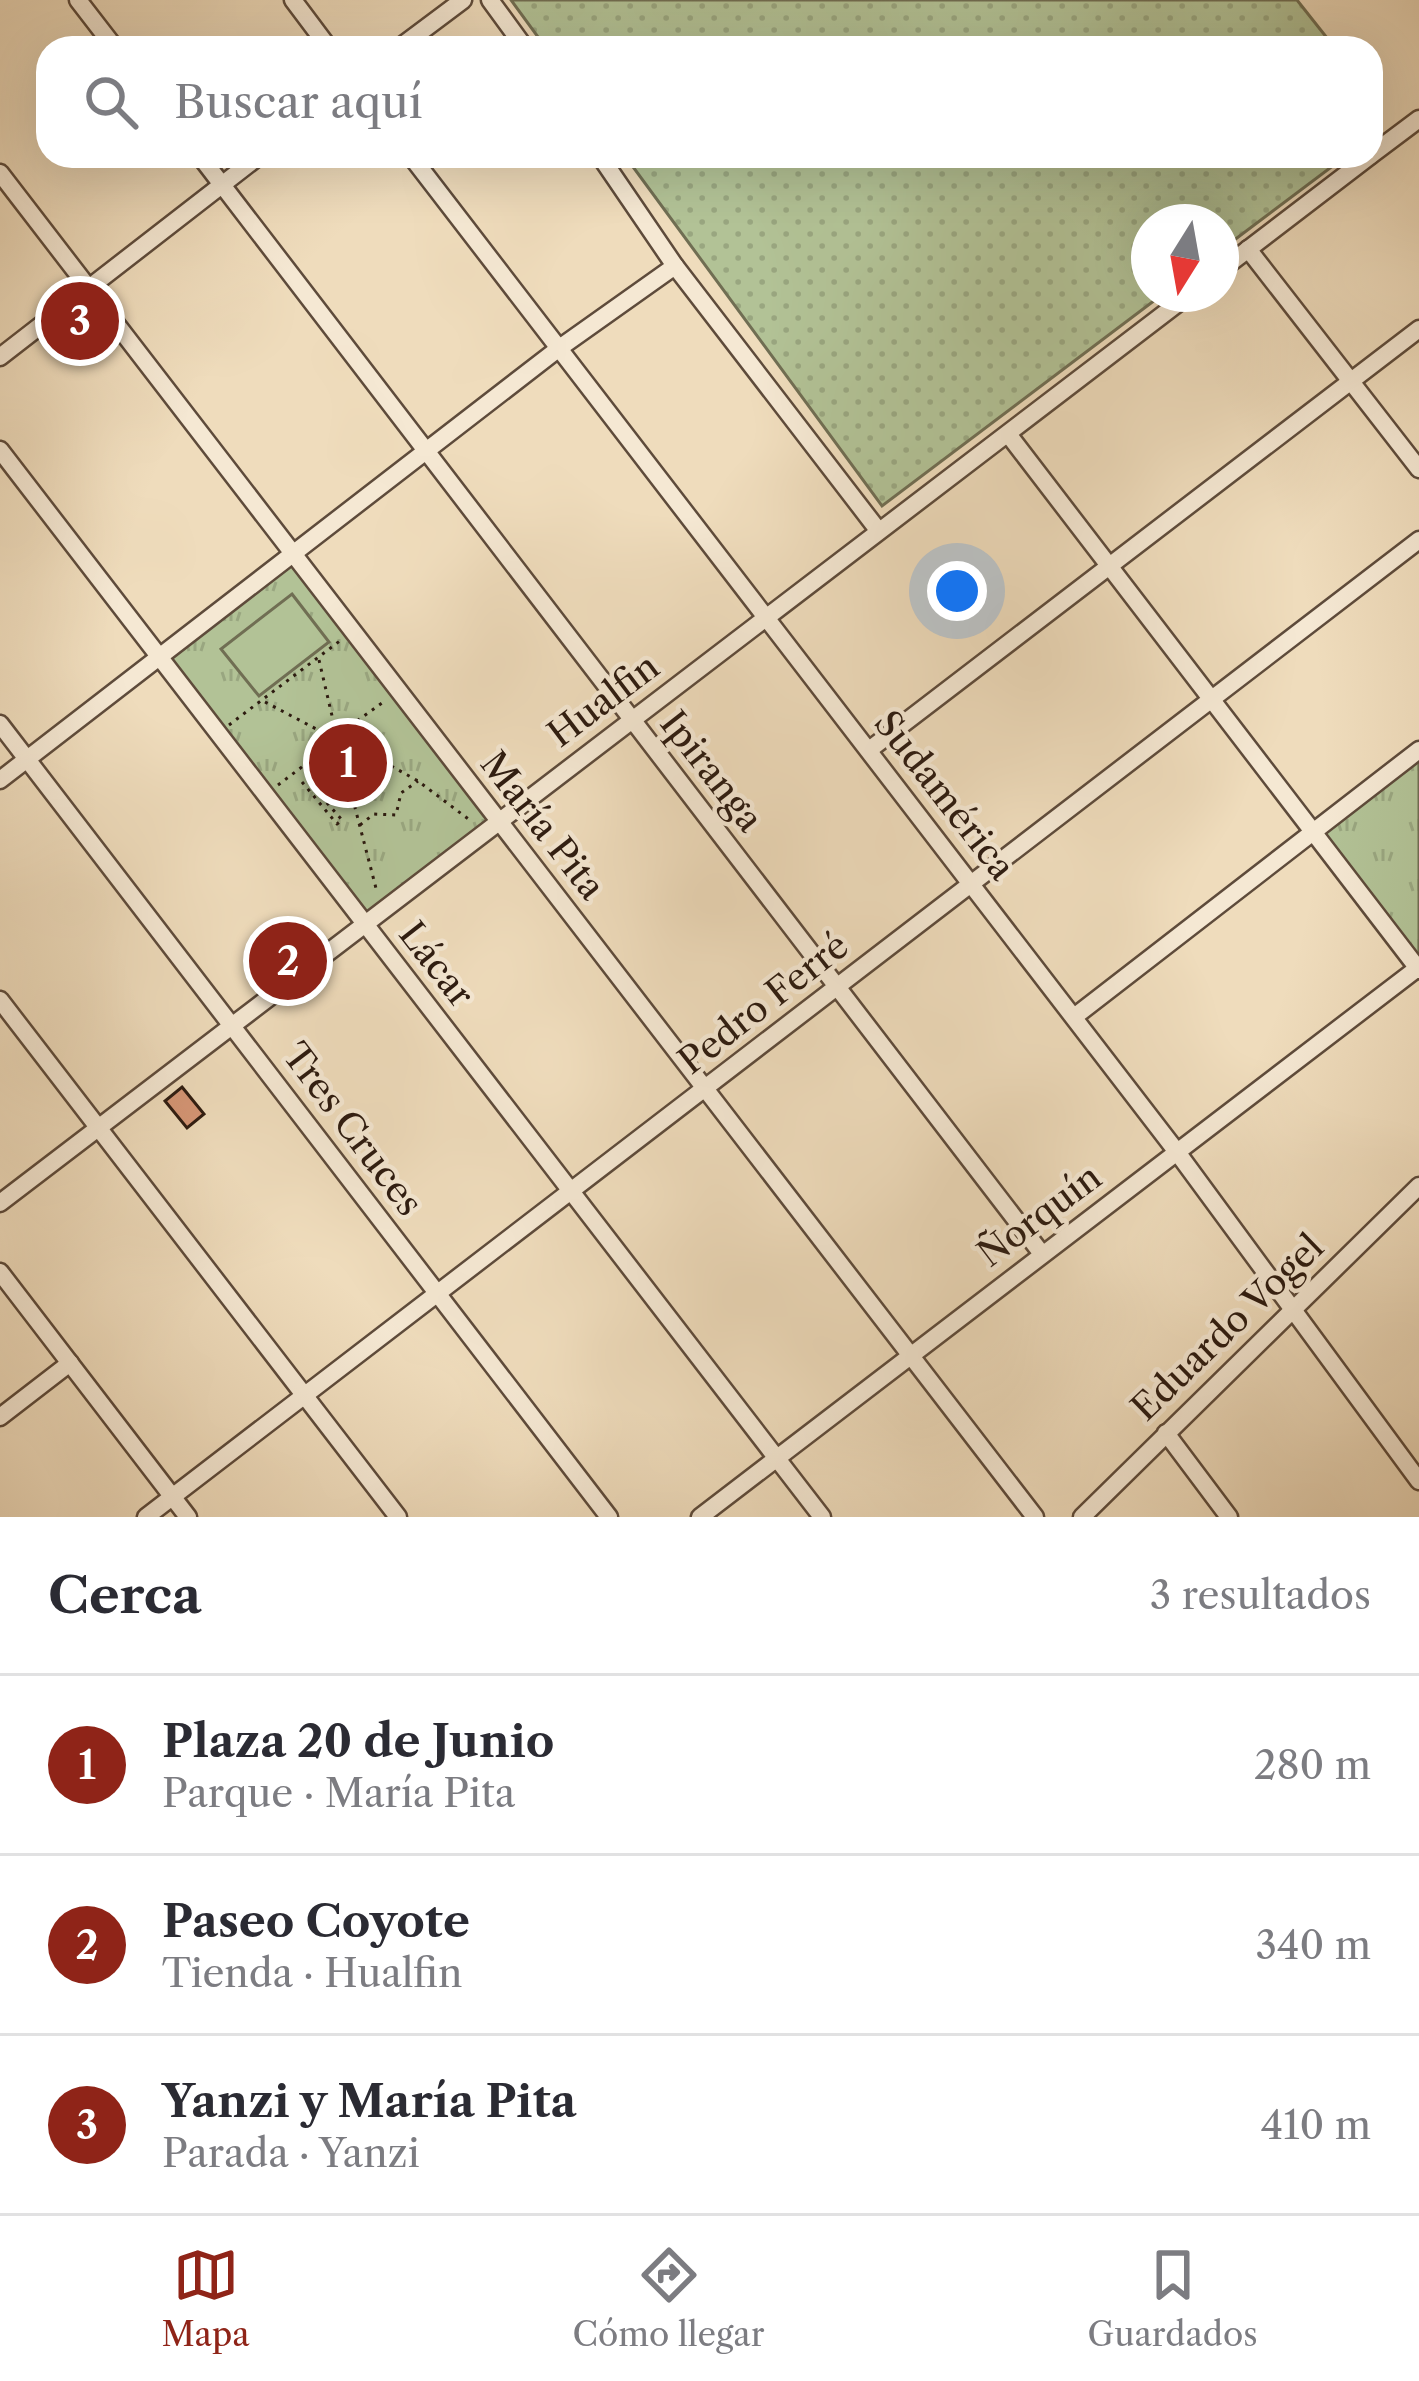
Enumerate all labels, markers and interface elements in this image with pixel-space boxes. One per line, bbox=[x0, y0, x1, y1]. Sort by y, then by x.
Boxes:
search box bbox=[36, 36, 1383, 168]
icon: search bbox=[78, 69, 144, 135]
text: Buscar aquí bbox=[174, 74, 423, 130]
north arrow bbox=[1131, 204, 1239, 312]
pin: 3 bbox=[41, 276, 119, 366]
your location bbox=[927, 561, 987, 621]
street label: Hualfin bbox=[539, 644, 667, 756]
street label: Ipiranga bbox=[651, 702, 773, 840]
street label: Sudamérica bbox=[865, 702, 1025, 888]
pin: 1 bbox=[309, 718, 387, 808]
street label: María Pita bbox=[472, 742, 614, 908]
street label: Lácar bbox=[390, 913, 484, 1015]
pin: 2 bbox=[249, 916, 327, 1006]
street label: Pedro Ferré bbox=[669, 923, 857, 1083]
street label: Tres Cruces bbox=[274, 1034, 432, 1224]
street label: Ñorquín bbox=[969, 1154, 1109, 1276]
street label: Eduardo Vogel bbox=[1122, 1225, 1332, 1429]
text: Cerca bbox=[48, 1564, 202, 1626]
text: 3 resultados bbox=[1150, 1571, 1371, 1619]
text: Plaza 20 de Junio bbox=[162, 1713, 554, 1769]
text: 1 bbox=[78, 1741, 96, 1789]
text: 280 m bbox=[1254, 1741, 1371, 1789]
text: Parque · María Pita bbox=[162, 1769, 515, 1817]
text: Paseo Coyote bbox=[162, 1893, 470, 1949]
text: 2 bbox=[75, 1921, 99, 1969]
text: 340 m bbox=[1256, 1921, 1371, 1969]
text: Tienda · Hualfin bbox=[162, 1949, 462, 1997]
text: Yanzi y María Pita bbox=[162, 2073, 577, 2129]
text: 3 bbox=[76, 2101, 98, 2149]
text: 410 m bbox=[1261, 2101, 1371, 2149]
text: Parada · Yanzi bbox=[162, 2129, 420, 2177]
tab: Mapa bbox=[161, 2242, 250, 2355]
tab: Cómo llegar bbox=[573, 2242, 765, 2355]
tab: Guardados bbox=[1088, 2242, 1258, 2355]

